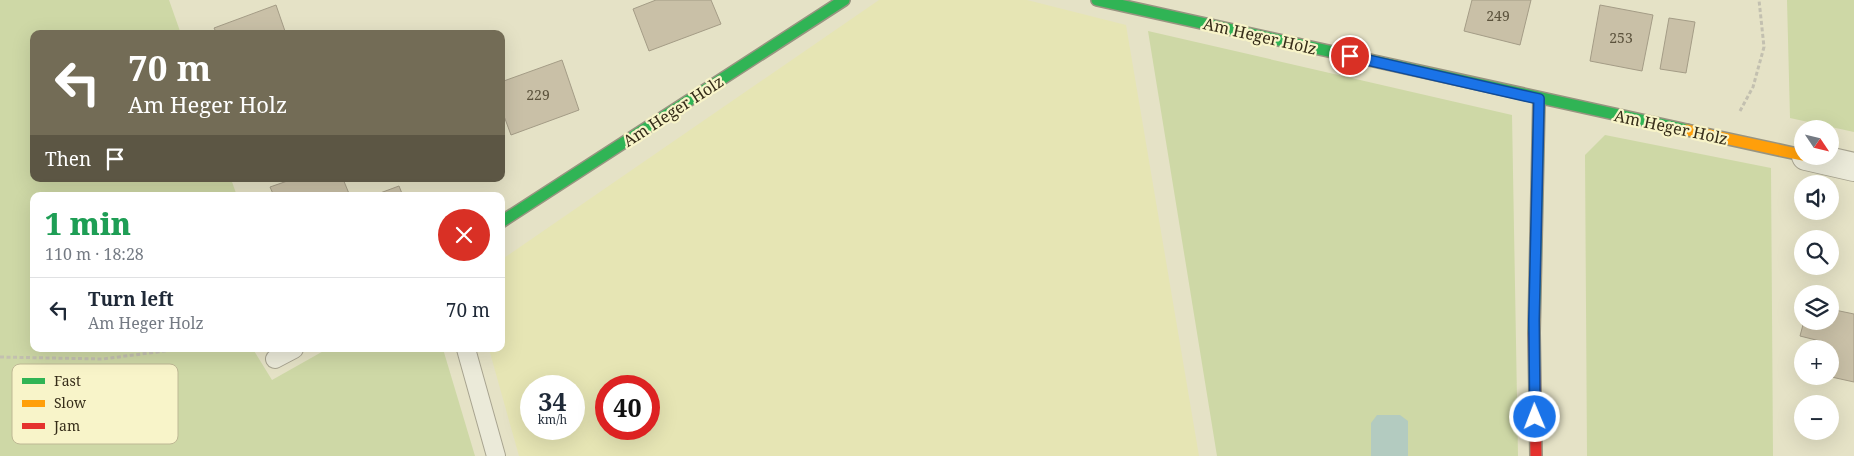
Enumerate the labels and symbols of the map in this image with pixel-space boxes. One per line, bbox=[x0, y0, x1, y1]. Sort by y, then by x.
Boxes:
house number: 249 bbox=[1486, 6, 1510, 25]
street label: Am Heger Holz bbox=[1201, 12, 1319, 60]
house number: 253 bbox=[1609, 28, 1633, 47]
pin bbox=[1329, 35, 1371, 77]
street label: Am Heger Holz bbox=[618, 70, 728, 152]
house number: 229 bbox=[526, 85, 550, 104]
street label: Am Heger Holz bbox=[1612, 104, 1730, 150]
north arrow bbox=[1794, 120, 1839, 165]
legend bbox=[12, 364, 178, 444]
text: Fast bbox=[54, 371, 81, 390]
speed limit sign: 40 bbox=[595, 375, 660, 440]
position arrow bbox=[1508, 390, 1560, 442]
text: Slow bbox=[54, 393, 87, 412]
text: Jam bbox=[53, 416, 80, 435]

